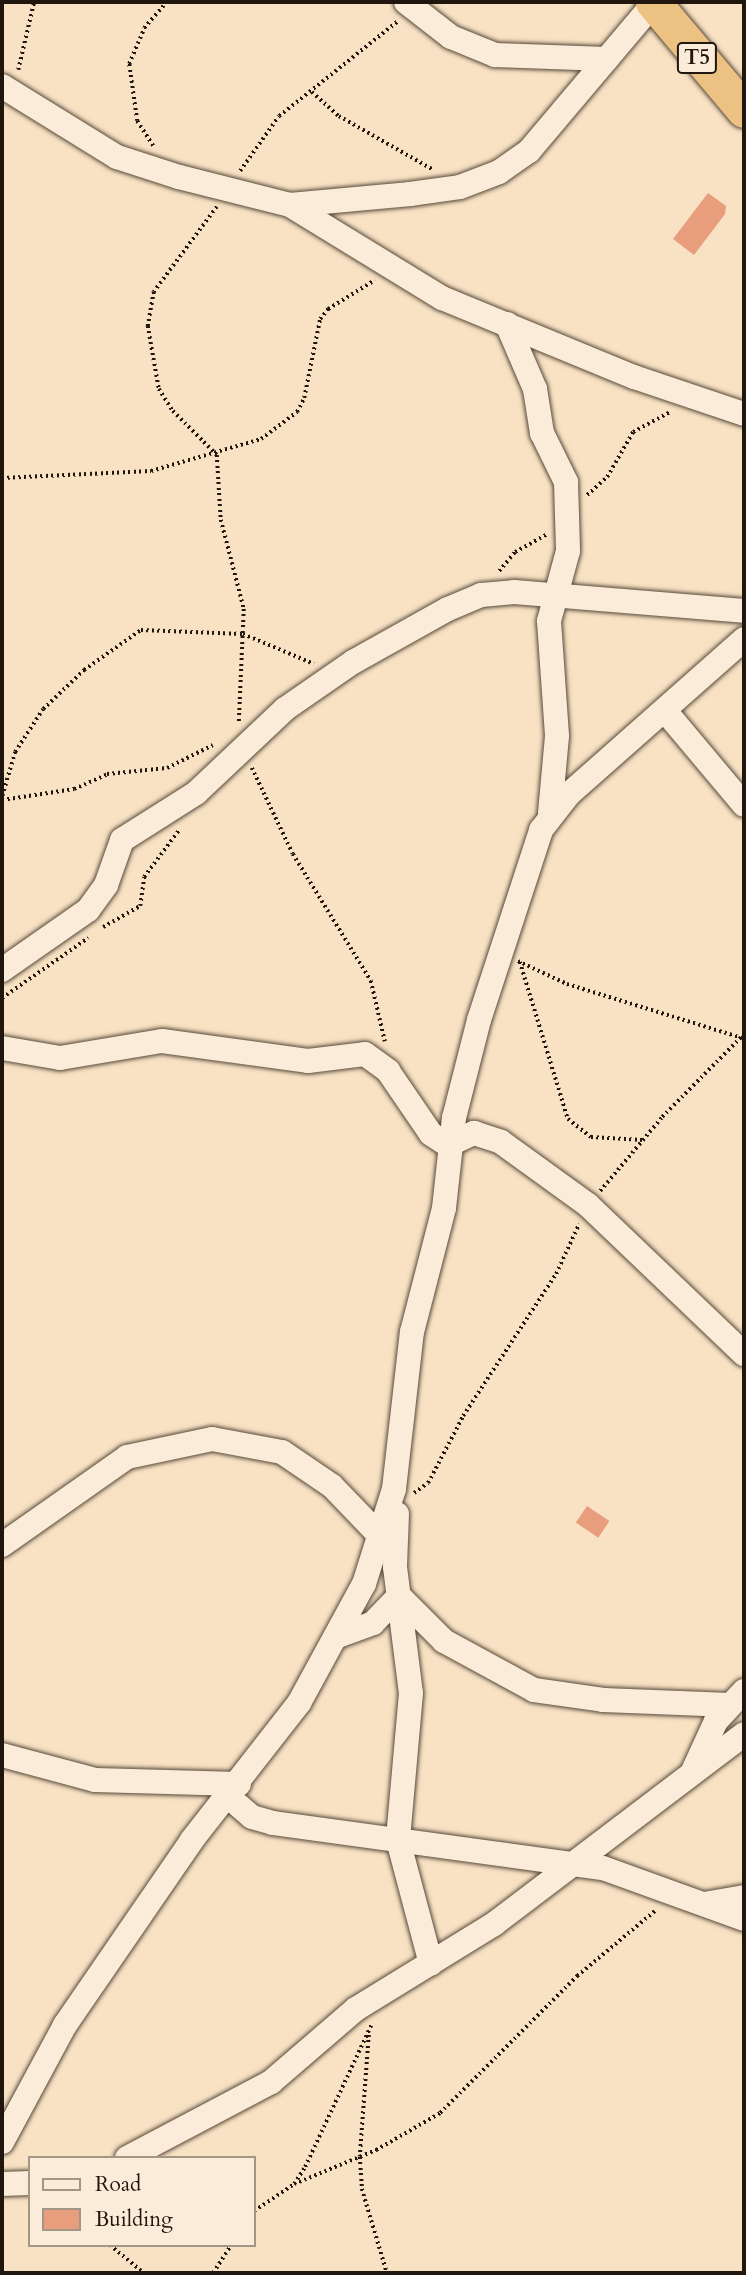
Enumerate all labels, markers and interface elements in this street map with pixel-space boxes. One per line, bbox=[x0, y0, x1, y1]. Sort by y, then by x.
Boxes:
road number: T5 bbox=[676, 41, 718, 76]
legend bbox=[28, 2156, 256, 2247]
text: Road bbox=[95, 2170, 141, 2199]
text: Building bbox=[95, 2205, 173, 2234]

